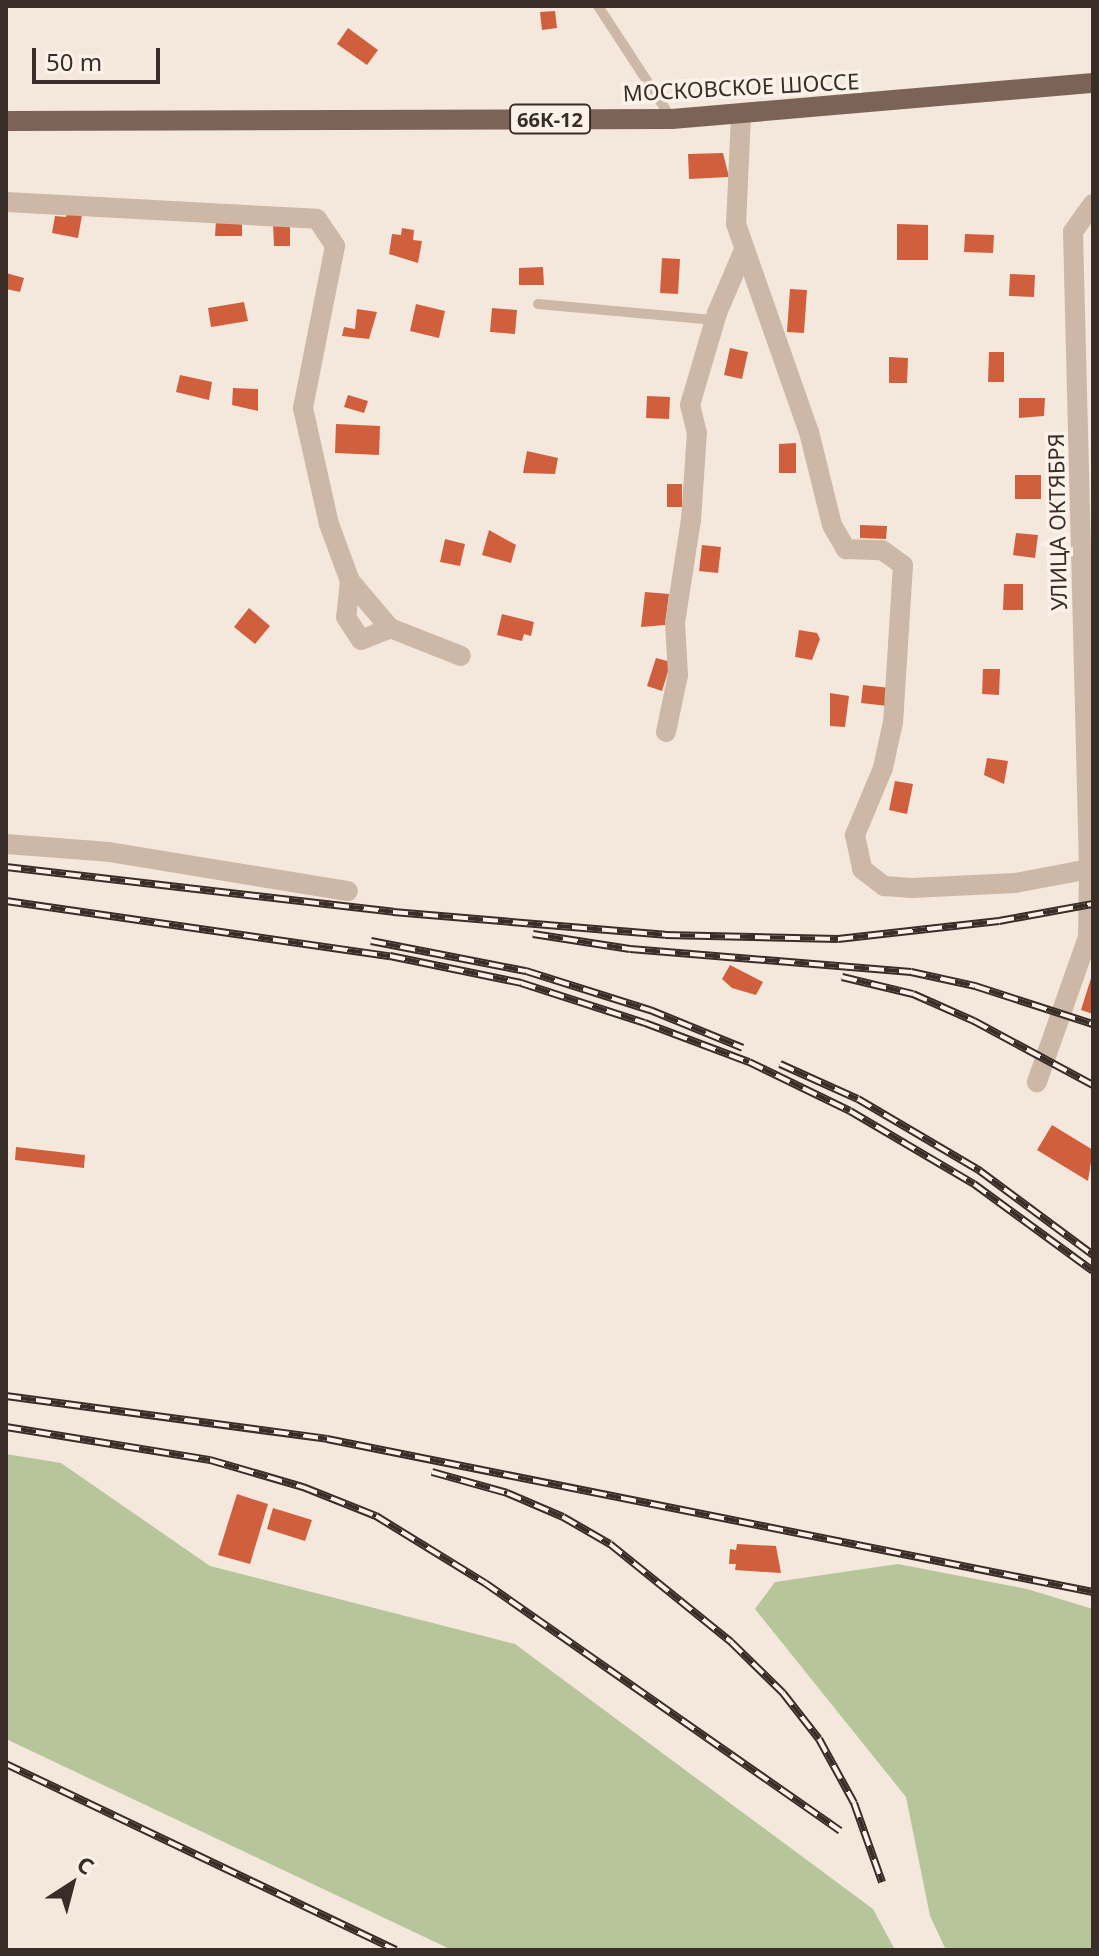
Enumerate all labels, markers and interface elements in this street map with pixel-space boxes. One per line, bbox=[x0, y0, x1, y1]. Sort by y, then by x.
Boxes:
scale bar bbox=[36, 32, 164, 82]
text: 50 m bbox=[46, 45, 102, 78]
street label: МОСКОВСКОЕ ШОССЕ bbox=[622, 68, 860, 106]
road number: 66К-12 bbox=[508, 103, 592, 135]
street label: УЛИЦА ОКТЯБРЯ bbox=[1042, 433, 1072, 611]
north arrow bbox=[32, 1844, 112, 1924]
text: С bbox=[72, 1848, 101, 1881]

